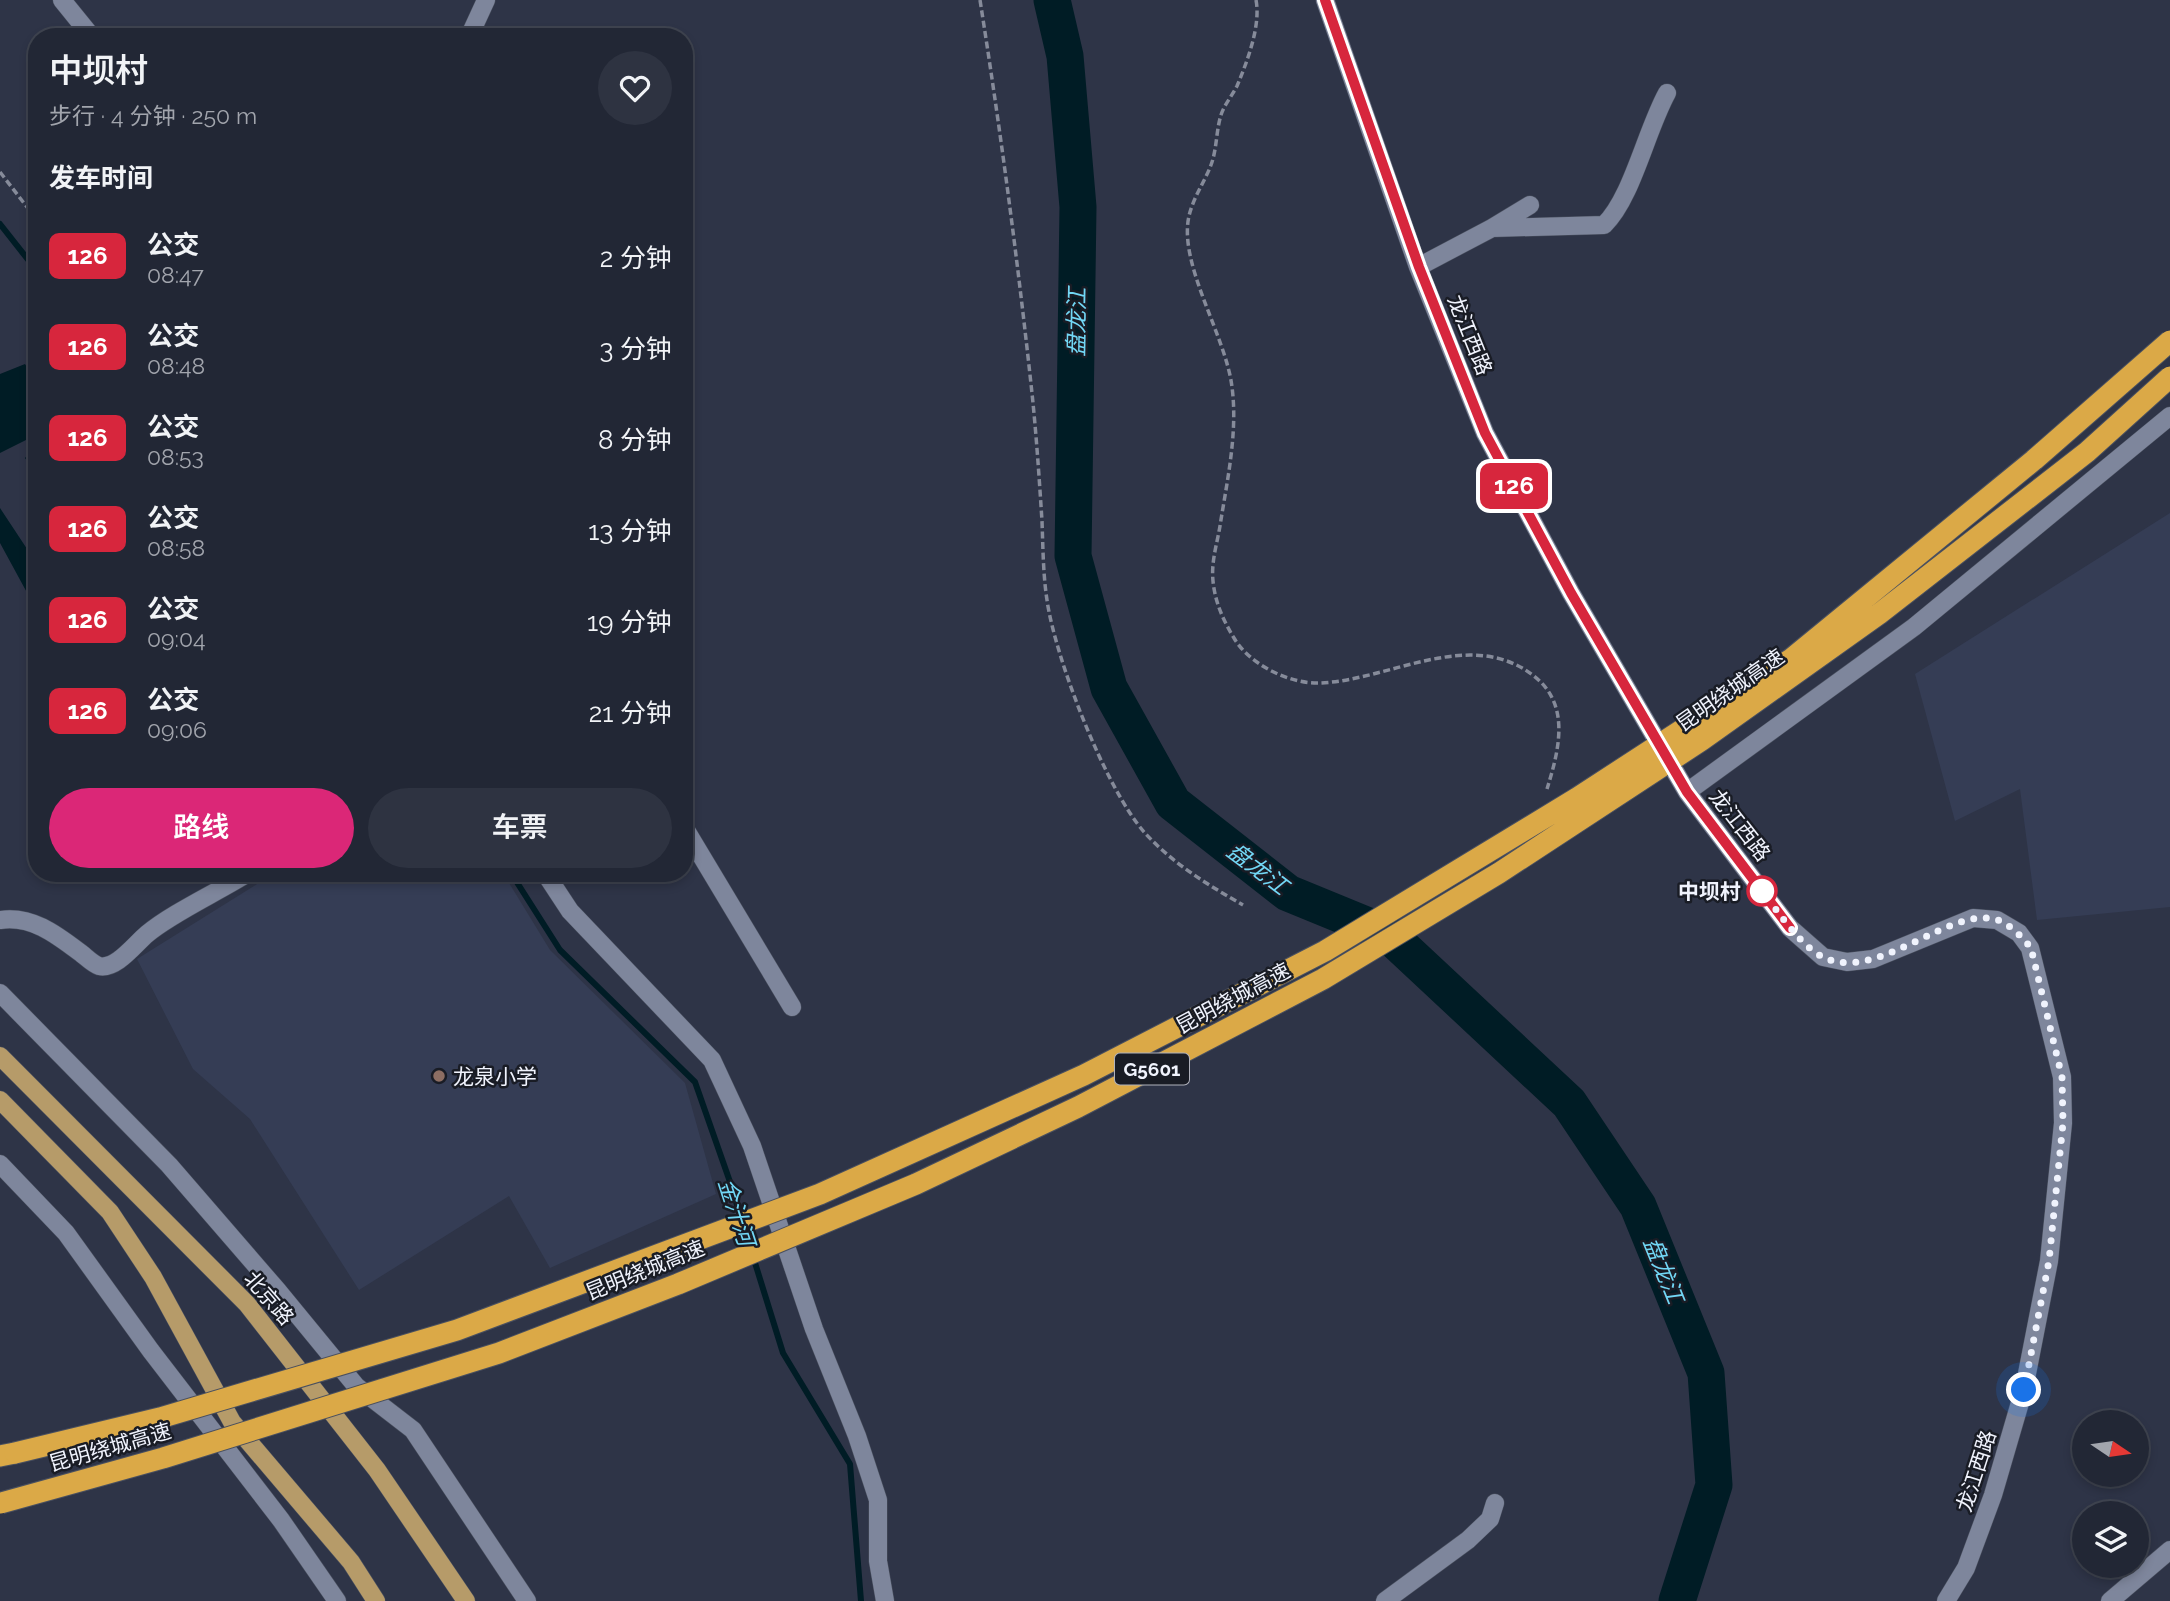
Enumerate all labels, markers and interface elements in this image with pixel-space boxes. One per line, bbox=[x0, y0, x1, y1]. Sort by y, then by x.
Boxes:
text: 中坝村 bbox=[49, 51, 148, 90]
button: heart bbox=[598, 51, 672, 125]
text: 步行 · 4 分钟 · 250 m bbox=[49, 102, 257, 129]
text: 发车时间 bbox=[49, 163, 153, 193]
text: 公交 bbox=[147, 230, 199, 260]
text: 126 bbox=[68, 241, 107, 270]
text: 2 分钟 bbox=[600, 243, 672, 273]
text: 08:47 bbox=[147, 261, 204, 288]
water label: 盘龙江 bbox=[1062, 284, 1090, 357]
street label: 龙江西路 bbox=[1443, 291, 1497, 379]
text: 公交 bbox=[147, 321, 199, 351]
text: 126 bbox=[68, 332, 107, 361]
text: 3 分钟 bbox=[599, 334, 672, 364]
text: 08:48 bbox=[147, 352, 205, 379]
text: 公交 bbox=[147, 412, 199, 442]
text: 126 bbox=[68, 423, 107, 452]
text: 8 分钟 bbox=[598, 425, 672, 455]
text: 08:53 bbox=[147, 443, 204, 470]
line badge: 126 bbox=[1474, 463, 1554, 509]
text: 126 bbox=[1494, 471, 1534, 500]
text: 公交 bbox=[147, 503, 199, 533]
text: 126 bbox=[68, 514, 107, 543]
text: 13 分钟 bbox=[588, 516, 672, 546]
text: 08:58 bbox=[147, 534, 205, 561]
text: 公交 bbox=[147, 594, 199, 624]
text: 126 bbox=[68, 605, 107, 634]
text: 19 分钟 bbox=[587, 607, 672, 637]
text: 09:04 bbox=[147, 625, 206, 652]
street label: 昆明绕城高速 bbox=[1671, 644, 1789, 736]
text: 公交 bbox=[147, 685, 199, 715]
text: 126 bbox=[68, 696, 107, 725]
text: 21 分钟 bbox=[589, 698, 672, 728]
text: 09:06 bbox=[147, 716, 207, 743]
street label: 龙江西路 bbox=[1704, 784, 1776, 866]
button: 路线 bbox=[49, 788, 354, 868]
button: 车票 bbox=[368, 788, 672, 868]
water label: 盘龙江 bbox=[1222, 836, 1296, 901]
marker: 中坝村 bbox=[1747, 876, 1777, 906]
place label: 中坝村 bbox=[1678, 879, 1741, 904]
street label: 昆明绕城高速 bbox=[1172, 957, 1294, 1039]
road number: G5601 bbox=[1115, 1054, 1189, 1084]
place label: 龙泉小学 bbox=[453, 1064, 537, 1089]
marker: 龙泉小学 bbox=[431, 1068, 447, 1084]
water label: 金汁河 bbox=[713, 1175, 762, 1253]
water label: 盘龙江 bbox=[1639, 1233, 1691, 1310]
street label: 昆明绕城高速 bbox=[582, 1235, 708, 1305]
street label: 北京路 bbox=[239, 1266, 299, 1330]
your location bbox=[2006, 1372, 2041, 1407]
north arrow bbox=[2072, 1410, 2149, 1488]
map controls bbox=[2072, 1410, 2149, 1578]
street label: 昆明绕城高速 bbox=[46, 1418, 174, 1476]
street label: 龙江西路 bbox=[1951, 1427, 2001, 1515]
button: layers bbox=[2072, 1501, 2149, 1578]

